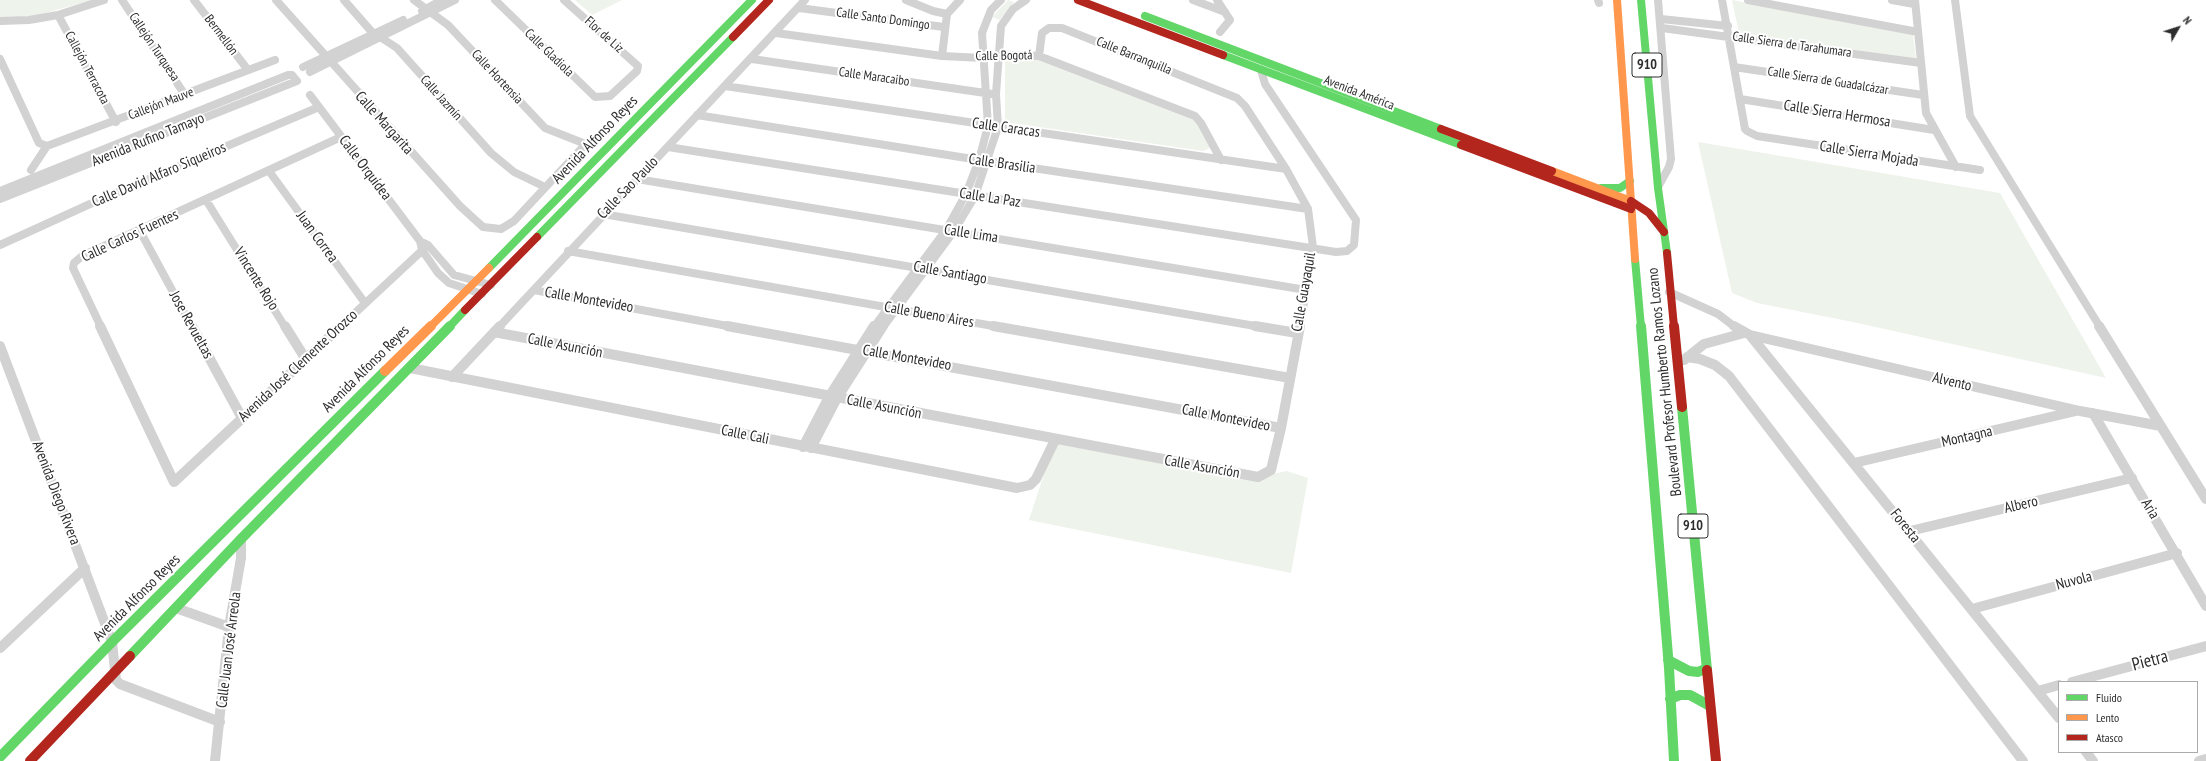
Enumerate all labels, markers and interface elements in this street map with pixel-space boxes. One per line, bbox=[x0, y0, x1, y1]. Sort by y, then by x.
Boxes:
street label: Calle Santo Domingo bbox=[835, 5, 931, 33]
north arrow bbox=[2158, 8, 2198, 48]
street label: Callejón Turquesa bbox=[125, 10, 183, 84]
street label: Bermellón bbox=[201, 12, 241, 58]
street label: Flor de Liz bbox=[581, 13, 627, 57]
text: N bbox=[2180, 14, 2195, 27]
street label: Calle Gladiola bbox=[521, 26, 577, 80]
street label: Callejón Terracota bbox=[61, 29, 113, 107]
street label: Calle Sierra de Tarahumara bbox=[1731, 29, 1853, 61]
street label: Calle Barranquilla bbox=[1094, 34, 1174, 78]
street label: Calle Hortensia bbox=[468, 47, 526, 107]
street label: Calle Bogotá bbox=[975, 48, 1033, 64]
road number: 910 bbox=[1632, 53, 1662, 77]
street label: Calle Maracaibo bbox=[838, 64, 910, 90]
street label: Calle Sierra de Guadalcázar bbox=[1766, 64, 1890, 98]
street label: Calle Jazmín bbox=[417, 72, 465, 124]
street label: Avenida América bbox=[1321, 72, 1397, 114]
street label: Callejón Mauve bbox=[126, 84, 196, 124]
street label: Calle Margarita bbox=[351, 88, 417, 158]
street label: Avenida Alfonso Reyes bbox=[548, 92, 642, 188]
street label: Calle Sierra Hermosa bbox=[1782, 97, 1892, 131]
street label: Avenida Rufino Tamayo bbox=[89, 109, 207, 171]
street label: Calle Caracas bbox=[971, 114, 1041, 142]
street label: Calle Orquídea bbox=[335, 132, 395, 204]
street label: Calle Sierra Mojada bbox=[1818, 137, 1920, 171]
street label: Calle David Alfaro Siqueiros bbox=[89, 139, 229, 211]
street label: Calle Brasilia bbox=[967, 150, 1037, 178]
street label: Calle Sao Paulo bbox=[594, 153, 662, 223]
street label: Calle La Paz bbox=[958, 184, 1022, 212]
street label: Calle Carlos Fuentes bbox=[79, 206, 181, 266]
street label: Juan Correa bbox=[292, 208, 342, 266]
street label: Calle Lima bbox=[943, 221, 999, 247]
street label: Vincente Rojo bbox=[230, 244, 282, 314]
street label: Calle Guayaquil bbox=[1288, 251, 1320, 333]
street label: Calle Santiago bbox=[912, 258, 988, 288]
street label: Boulevard Profesor Humberto Ramos Lozano bbox=[1644, 267, 1686, 497]
street label: Calle Montevideo bbox=[543, 283, 635, 317]
street label: Jose Revueltas bbox=[165, 288, 217, 362]
street label: Calle Bueno Aires bbox=[883, 298, 975, 332]
street label: Avenida José Clemente Orozco bbox=[235, 306, 361, 426]
street label: Avenida Alfonso Reyes bbox=[319, 322, 413, 416]
street label: Calle Asunción bbox=[526, 330, 604, 362]
street label: Calle Montevideo bbox=[861, 341, 953, 375]
street label: Alvento bbox=[1931, 369, 1973, 395]
street label: Calle Asunción bbox=[845, 391, 923, 423]
street label: Calle Montevideo bbox=[1180, 401, 1272, 435]
street label: Calle Cali bbox=[719, 422, 771, 448]
street label: Montagna bbox=[1940, 422, 1994, 452]
street label: Avenida Diego Rivera bbox=[28, 438, 84, 548]
street label: Calle Asunción bbox=[1163, 452, 1241, 482]
street label: Albero bbox=[2002, 492, 2040, 518]
street label: Aria bbox=[2137, 496, 2163, 522]
street label: Foresta bbox=[1886, 506, 1924, 546]
road number: 910 bbox=[1678, 514, 1708, 538]
street label: Avenida Alfonso Reyes bbox=[90, 551, 184, 645]
street label: Nuvola bbox=[2054, 568, 2094, 594]
street label: Calle Juan José Arreola bbox=[213, 591, 245, 709]
street label: Pietra bbox=[2130, 646, 2170, 676]
legend bbox=[2058, 681, 2198, 753]
text: Fluido bbox=[2096, 690, 2122, 705]
text: Lento bbox=[2096, 710, 2119, 725]
text: Atasco bbox=[2096, 730, 2123, 745]

